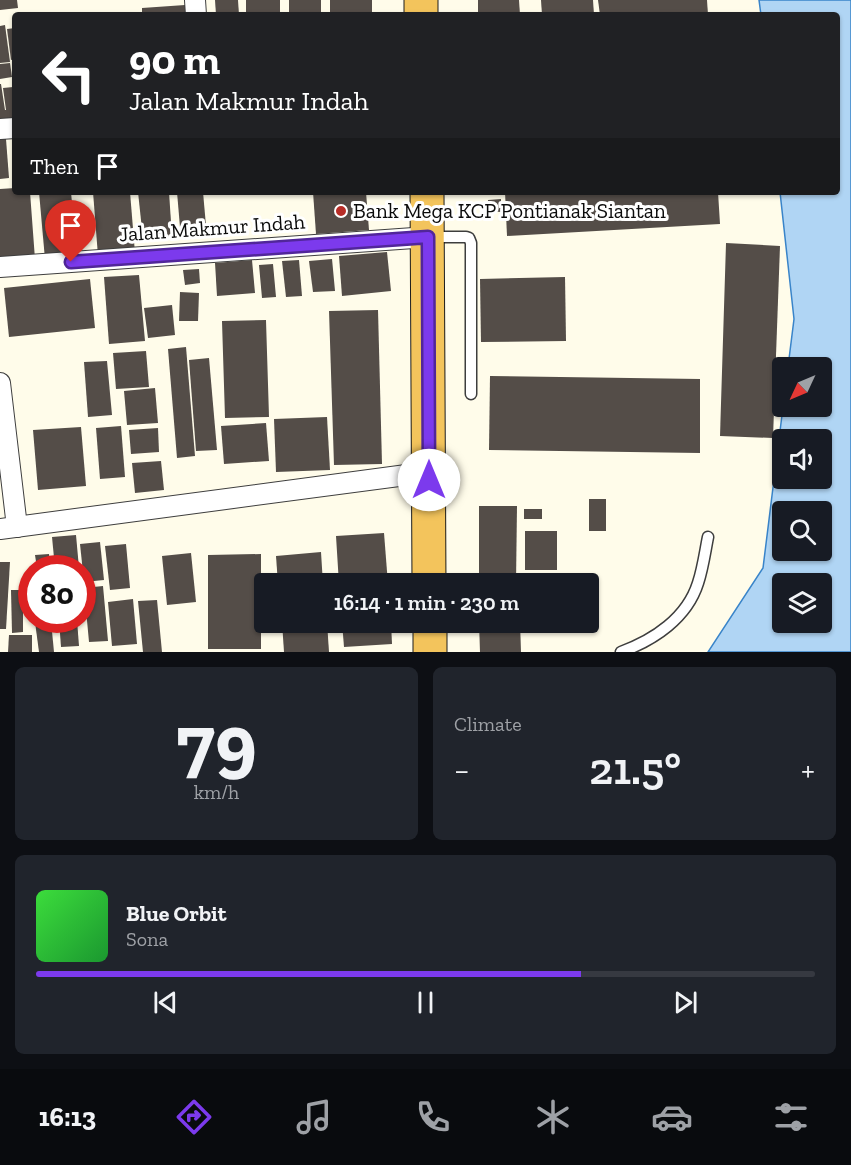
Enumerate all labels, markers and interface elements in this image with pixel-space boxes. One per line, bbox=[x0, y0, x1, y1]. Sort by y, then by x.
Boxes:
text: 90 m bbox=[129, 34, 220, 85]
icon: left bbox=[30, 36, 108, 114]
text: Jalan Makmur Indah bbox=[129, 85, 369, 117]
icon: arrive bbox=[91, 150, 124, 183]
text: Then bbox=[30, 153, 79, 180]
place label: Bank Mega KCP Pontianak Siantan bbox=[353, 198, 666, 223]
pin bbox=[45, 200, 96, 262]
marker: Bank Mega KCP Pontianak Siantan bbox=[334, 204, 348, 218]
icon: arrive bbox=[54, 209, 87, 242]
street label: Jalan Makmur Indah bbox=[118, 209, 306, 246]
north arrow bbox=[772, 357, 832, 417]
map controls bbox=[772, 357, 832, 633]
button: sound bbox=[772, 429, 832, 489]
position arrow bbox=[397, 448, 461, 512]
button: search bbox=[772, 501, 832, 561]
speed limit sign: 80 bbox=[18, 555, 96, 633]
button: layers bbox=[772, 573, 832, 633]
text: 16:14 · 1 min · 230 m bbox=[334, 589, 519, 616]
text: 79 bbox=[176, 694, 257, 788]
text: Climate bbox=[454, 712, 522, 736]
text: 21.5° bbox=[589, 742, 681, 796]
text: − bbox=[454, 750, 469, 789]
text: + bbox=[801, 750, 815, 789]
text: km/h bbox=[194, 780, 239, 804]
text: Blue Orbit bbox=[126, 900, 226, 927]
text: Sona bbox=[126, 927, 168, 951]
icon: previous bbox=[149, 986, 182, 1019]
icon: pause bbox=[409, 986, 442, 1019]
icon: next bbox=[669, 986, 702, 1019]
icon: directions bbox=[173, 1096, 215, 1138]
icon: music bbox=[293, 1096, 335, 1138]
icon: phone bbox=[412, 1096, 454, 1138]
icon: climate bbox=[532, 1096, 574, 1138]
icon: car bbox=[651, 1096, 693, 1138]
icon: filters bbox=[770, 1096, 812, 1138]
text: 16:13 bbox=[39, 1101, 96, 1133]

